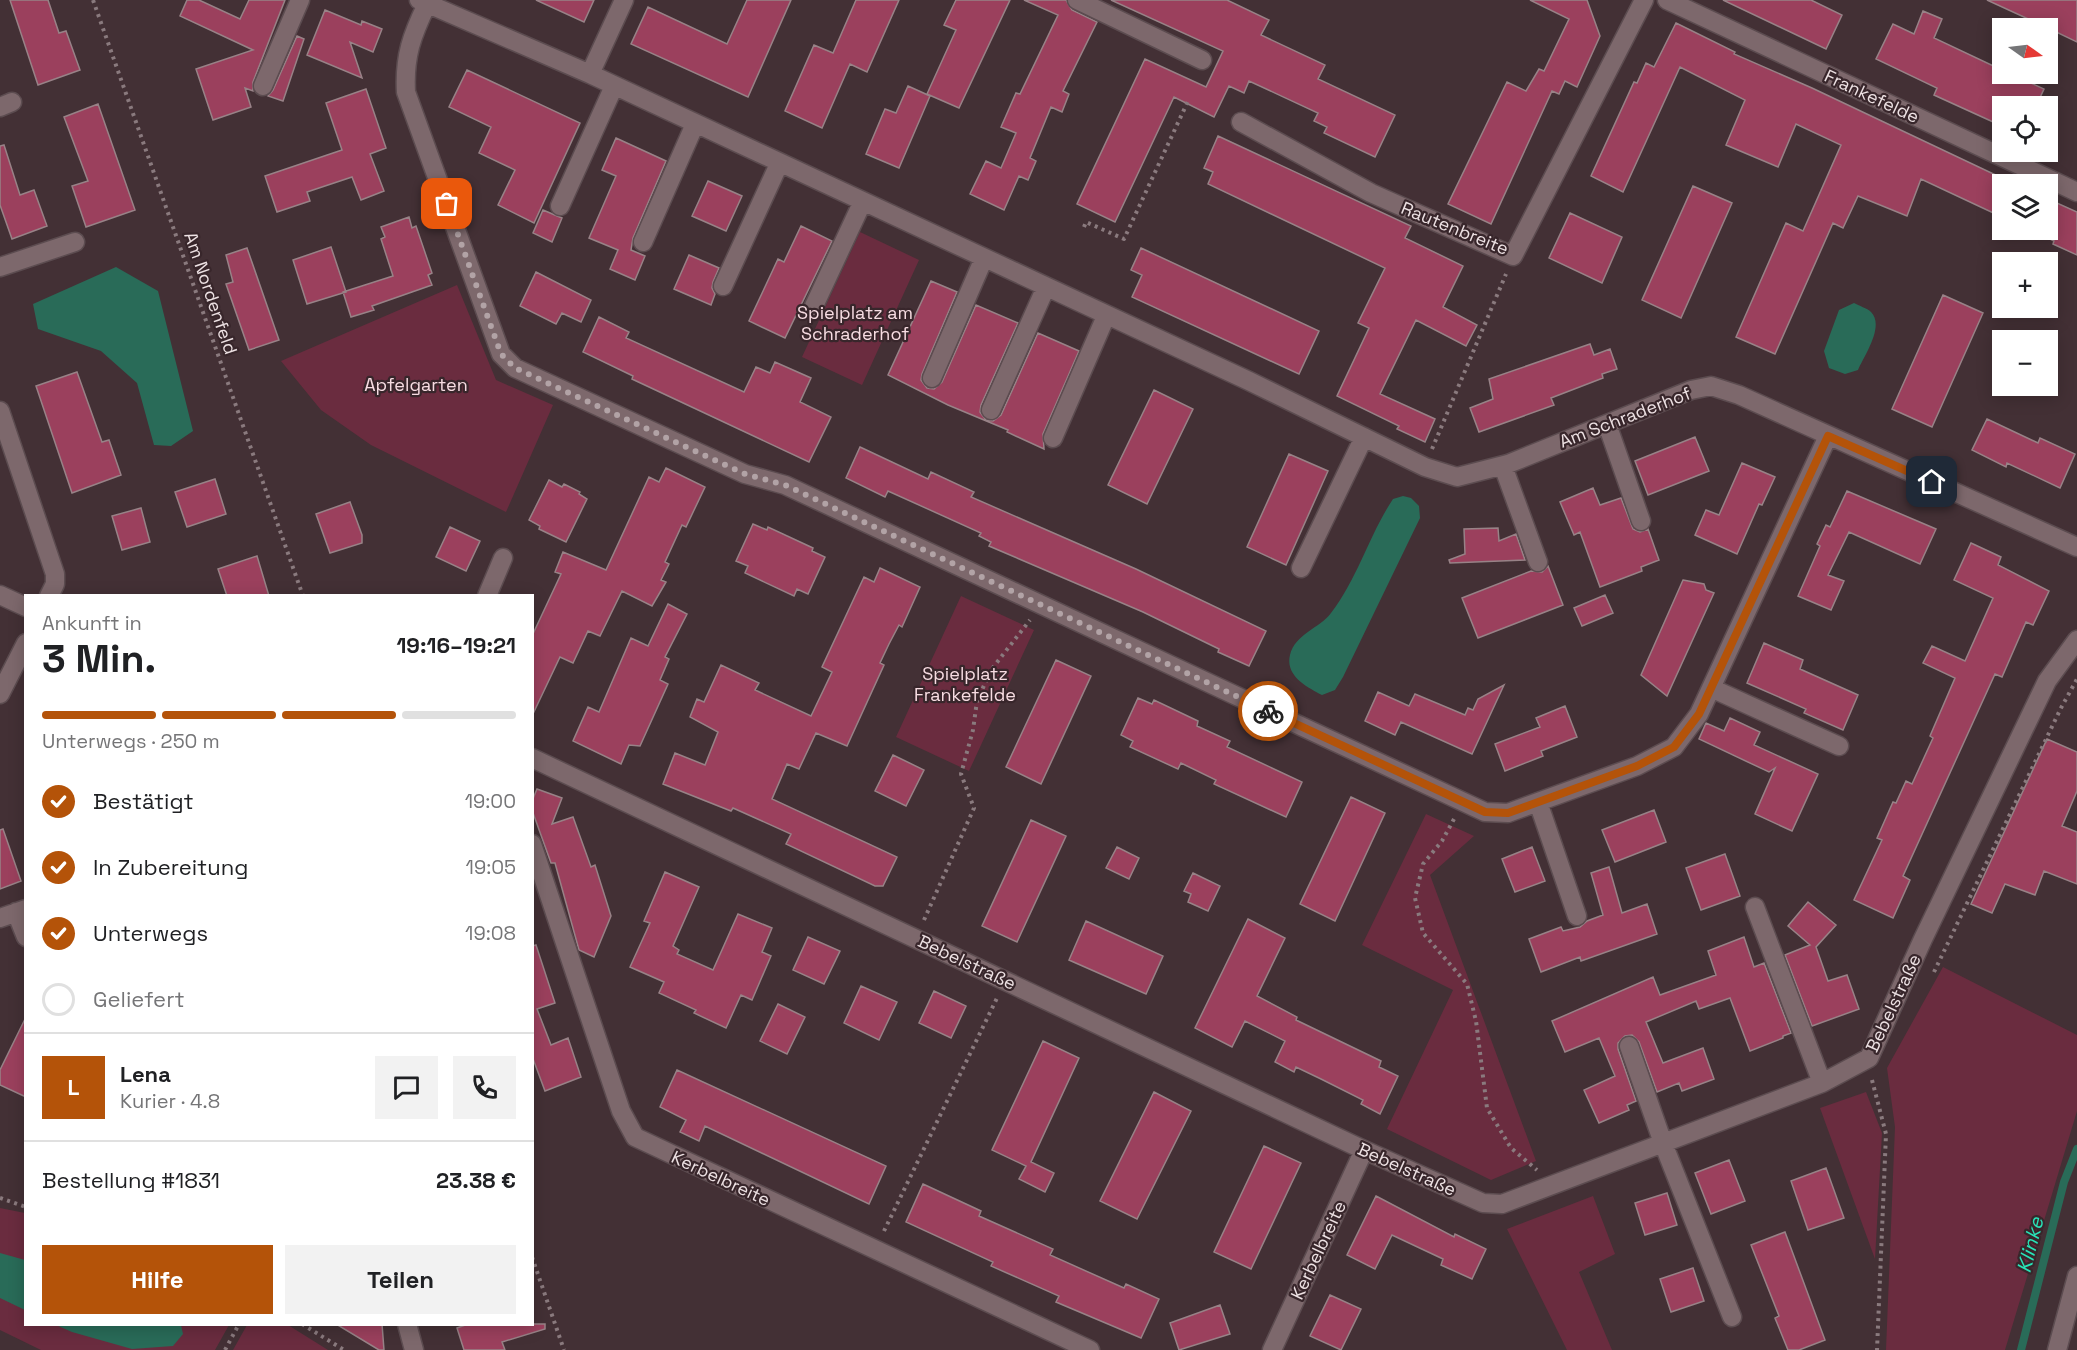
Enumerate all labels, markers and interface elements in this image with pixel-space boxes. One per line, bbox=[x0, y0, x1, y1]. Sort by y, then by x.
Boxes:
north arrow bbox=[1992, 18, 2058, 84]
map controls bbox=[1992, 18, 2058, 396]
street label: Frankefelde bbox=[1821, 64, 1923, 128]
button: locate bbox=[1992, 96, 2058, 162]
button: layers bbox=[1992, 174, 2058, 240]
pin bbox=[421, 178, 472, 229]
icon: bag bbox=[430, 187, 463, 220]
street label: Rautenbreite bbox=[1398, 196, 1512, 260]
street label: Am Nordenfeld bbox=[179, 229, 243, 357]
button: + bbox=[1992, 252, 2058, 318]
park label: Spielplatz am Schraderhof bbox=[797, 301, 913, 345]
button: − bbox=[1992, 330, 2058, 396]
park label: Apfelgarten bbox=[364, 373, 468, 396]
street label: Am Schraderhof bbox=[1556, 381, 1694, 453]
pin bbox=[1906, 456, 1957, 507]
icon: home bbox=[1915, 465, 1948, 498]
text: Ankunft in bbox=[42, 610, 142, 636]
text: 19:16–19:21 bbox=[396, 631, 516, 659]
text: 3 Min. bbox=[42, 634, 156, 683]
park label: Spielplatz Frankefelde bbox=[914, 662, 1016, 706]
courier bbox=[1238, 681, 1298, 741]
icon: bike bbox=[1252, 695, 1285, 728]
text: Unterwegs · 250 m bbox=[42, 728, 220, 754]
icon: check bbox=[42, 785, 75, 818]
text: Bestätigt bbox=[93, 787, 194, 815]
text: 19:00 bbox=[465, 788, 516, 814]
icon: check bbox=[42, 851, 75, 884]
text: In Zubereitung bbox=[93, 853, 248, 881]
text: 19:05 bbox=[466, 854, 516, 880]
icon: check bbox=[42, 917, 75, 950]
text: Unterwegs bbox=[93, 919, 208, 947]
text: 19:08 bbox=[465, 920, 516, 946]
street label: Bebelstraße bbox=[914, 929, 1020, 995]
street label: Bebelstraße bbox=[1860, 950, 1926, 1056]
text: Geliefert bbox=[93, 985, 185, 1013]
button: chat bbox=[375, 1056, 438, 1119]
button: phone bbox=[453, 1056, 516, 1119]
text: Lena bbox=[120, 1060, 171, 1088]
text: L bbox=[68, 1073, 79, 1101]
text: Kurier · 4.8 bbox=[120, 1088, 220, 1114]
street label: Bebelstraße bbox=[1354, 1137, 1460, 1201]
street label: Kerbelbreite bbox=[668, 1145, 774, 1211]
text: Bestellung #1831 bbox=[42, 1166, 220, 1194]
text: 23.38 € bbox=[436, 1166, 516, 1194]
street label: Kerbelbreite bbox=[1285, 1197, 1351, 1303]
water label: Klinke bbox=[2011, 1213, 2050, 1275]
button: Hilfe bbox=[42, 1245, 273, 1314]
button: Teilen bbox=[285, 1245, 516, 1314]

